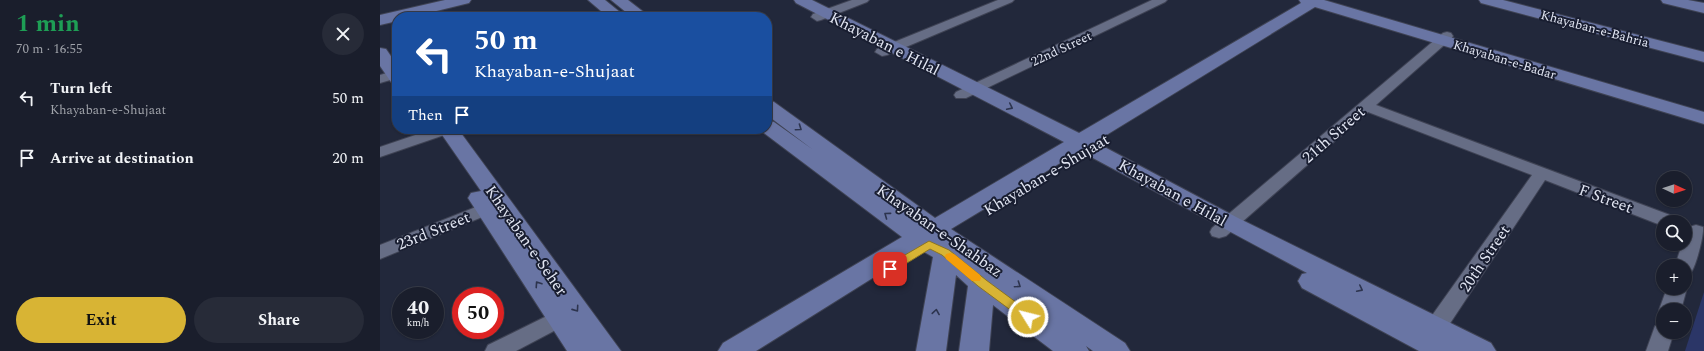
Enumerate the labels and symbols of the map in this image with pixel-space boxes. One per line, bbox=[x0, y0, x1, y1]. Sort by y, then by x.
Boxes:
street label: Khayaban-e-Bahria bbox=[1539, 5, 1652, 53]
street label: Khayaban e Hilal bbox=[825, 6, 944, 82]
street label: 22nd Street bbox=[1028, 26, 1096, 72]
street label: Khayaban-e-Badar bbox=[1451, 35, 1559, 85]
street label: 21th Street bbox=[1297, 100, 1371, 169]
one-way arrow bbox=[1006, 102, 1013, 110]
one-way arrow bbox=[794, 123, 801, 130]
street label: Khayaban-e-Shujaat bbox=[979, 128, 1114, 222]
street label: Khayaban e Hilal bbox=[1114, 153, 1231, 233]
north arrow bbox=[1656, 171, 1692, 207]
street label: Khayaban-e-Shahbaz bbox=[872, 178, 1007, 283]
street label: F Street bbox=[1575, 178, 1636, 220]
street label: Khayaban-e-Seher bbox=[479, 181, 573, 301]
street label: 23rd Street bbox=[393, 205, 474, 257]
one-way arrow bbox=[885, 212, 892, 219]
street label: 20th Street bbox=[1453, 220, 1516, 297]
pin bbox=[873, 252, 907, 286]
one-way arrow bbox=[1014, 280, 1021, 287]
one-way arrow bbox=[535, 281, 543, 288]
one-way arrow bbox=[1356, 284, 1363, 292]
speed limit sign: 50 bbox=[452, 287, 504, 339]
position arrow bbox=[1007, 296, 1049, 338]
one-way arrow bbox=[571, 305, 579, 312]
one-way arrow bbox=[931, 309, 940, 316]

